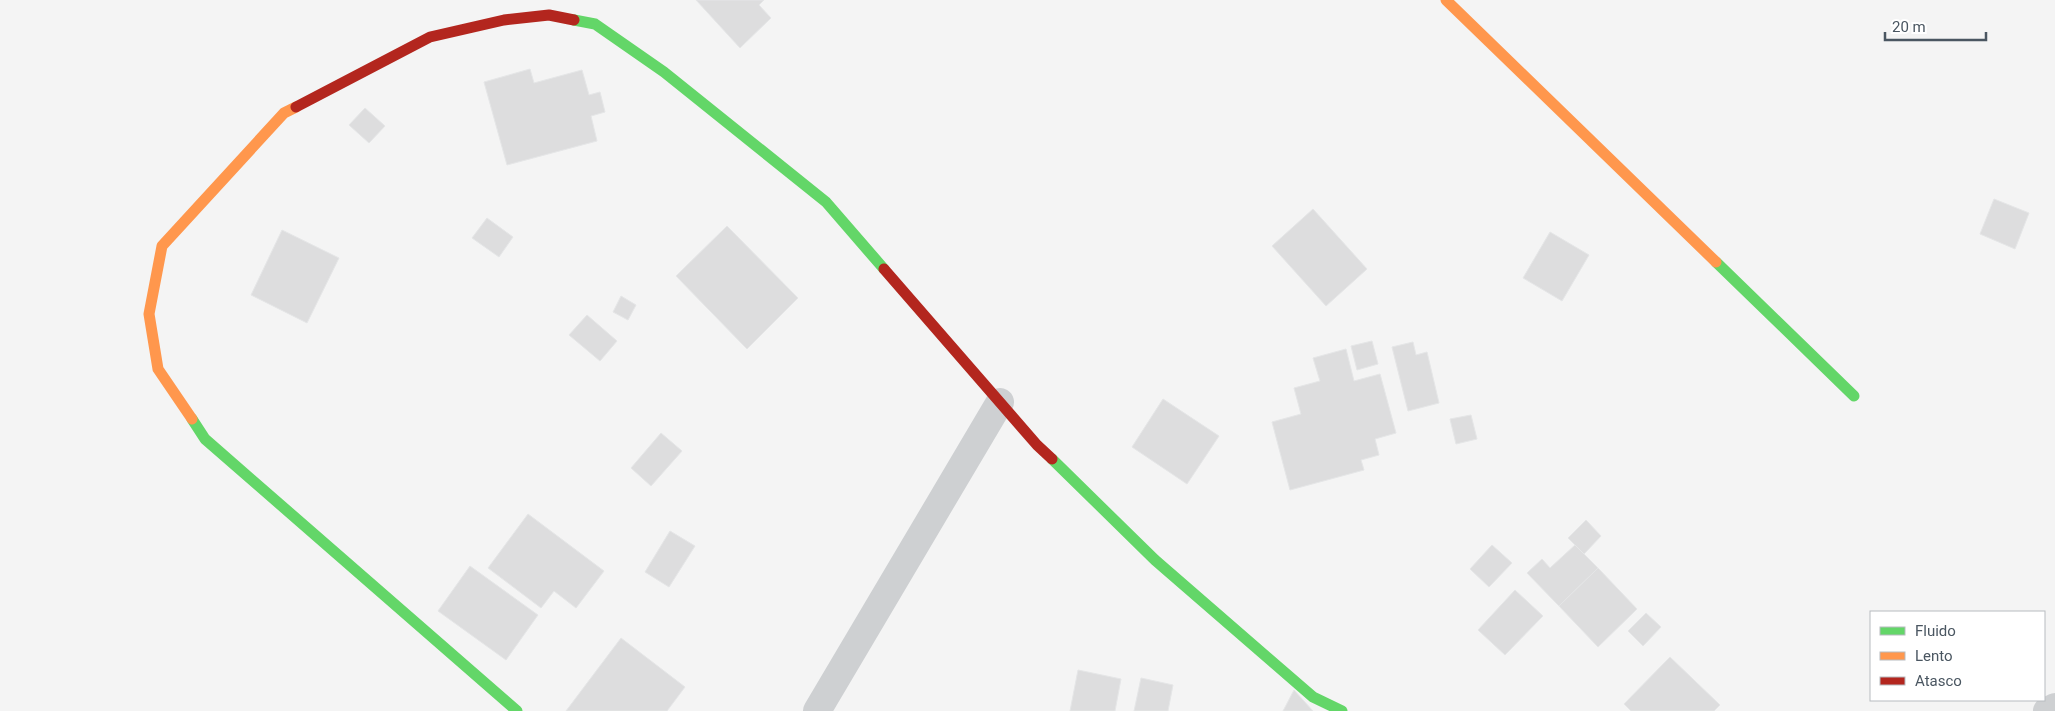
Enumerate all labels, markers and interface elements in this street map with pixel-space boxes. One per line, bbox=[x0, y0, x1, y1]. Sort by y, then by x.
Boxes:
scale bar bbox=[1885, 10, 1986, 42]
text: 20 m bbox=[1892, 18, 1926, 36]
legend bbox=[1870, 611, 2045, 701]
text: Fluido bbox=[1915, 622, 1956, 640]
text: Lento bbox=[1915, 647, 1953, 665]
text: Atasco bbox=[1915, 672, 1962, 690]

